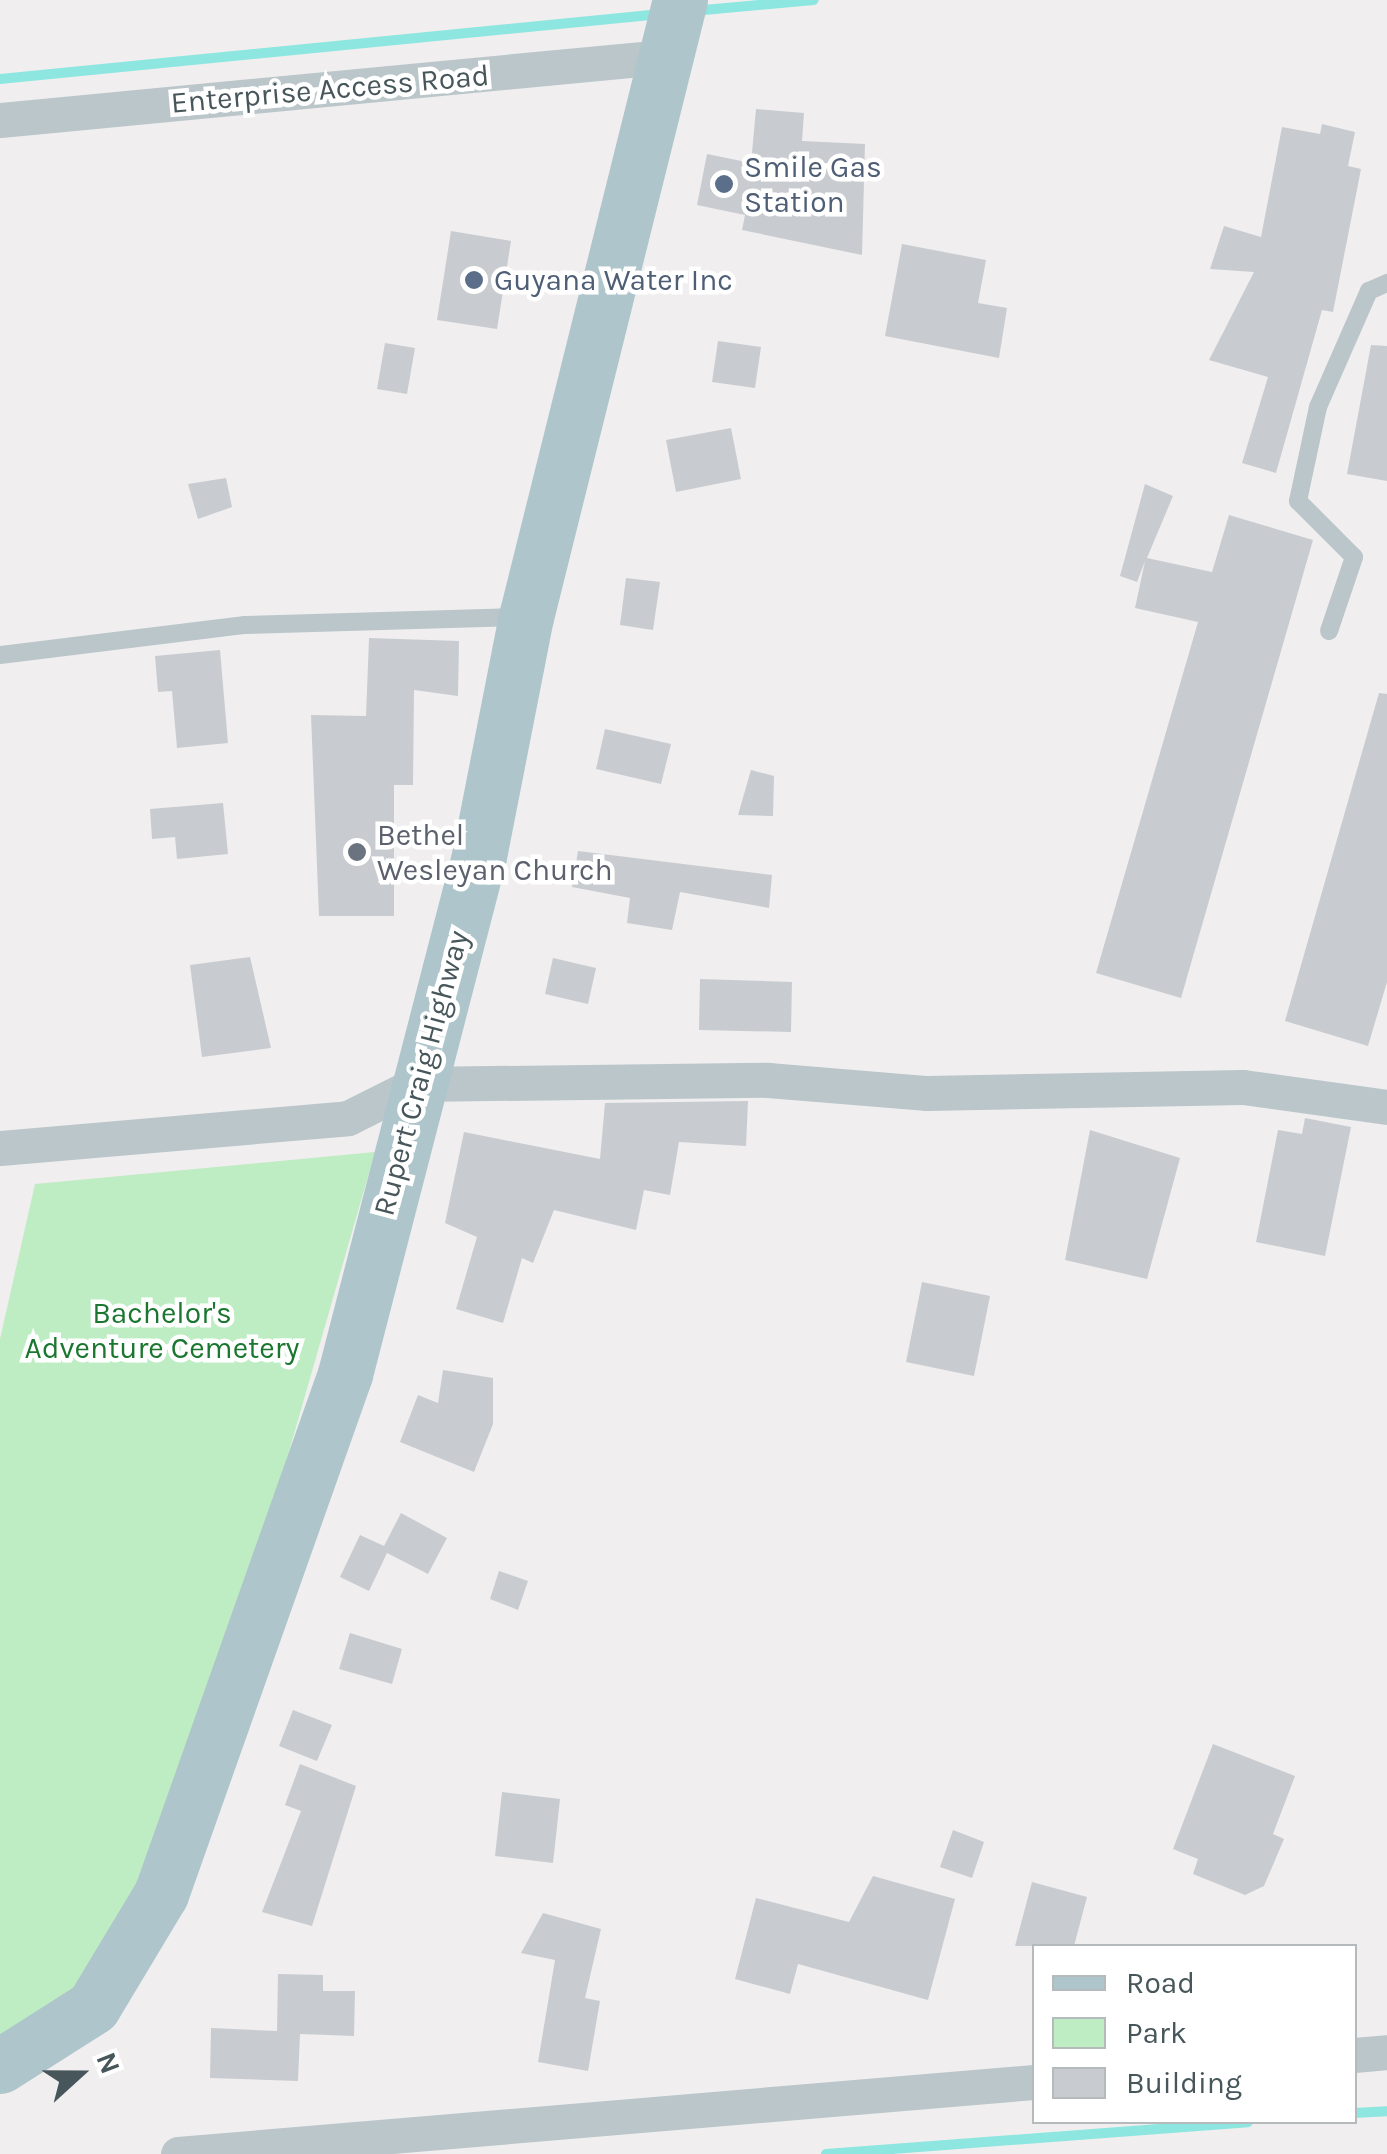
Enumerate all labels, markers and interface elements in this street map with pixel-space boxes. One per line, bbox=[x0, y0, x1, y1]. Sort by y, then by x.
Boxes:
street label: Enterprise Access Road bbox=[169, 57, 491, 121]
place label: Smile Gas Station bbox=[744, 149, 882, 220]
marker: Smile Gas Station bbox=[713, 173, 735, 195]
place label: Guyana Water Inc bbox=[494, 262, 733, 298]
marker: Guyana Water Inc bbox=[463, 269, 485, 291]
place label: Bethel Wesleyan Church bbox=[377, 817, 613, 888]
marker: Bethel Wesleyan Church bbox=[346, 841, 368, 863]
street label: Rupert Craig Highway bbox=[366, 926, 476, 1220]
park label: Bachelor's Adventure Cemetery bbox=[24, 1295, 300, 1366]
legend bbox=[1032, 1944, 1357, 2124]
text: Road bbox=[1126, 1965, 1195, 2001]
text: Park bbox=[1126, 2015, 1187, 2051]
north arrow bbox=[30, 2024, 130, 2124]
text: N bbox=[89, 2048, 127, 2078]
text: Building bbox=[1126, 2065, 1242, 2101]

